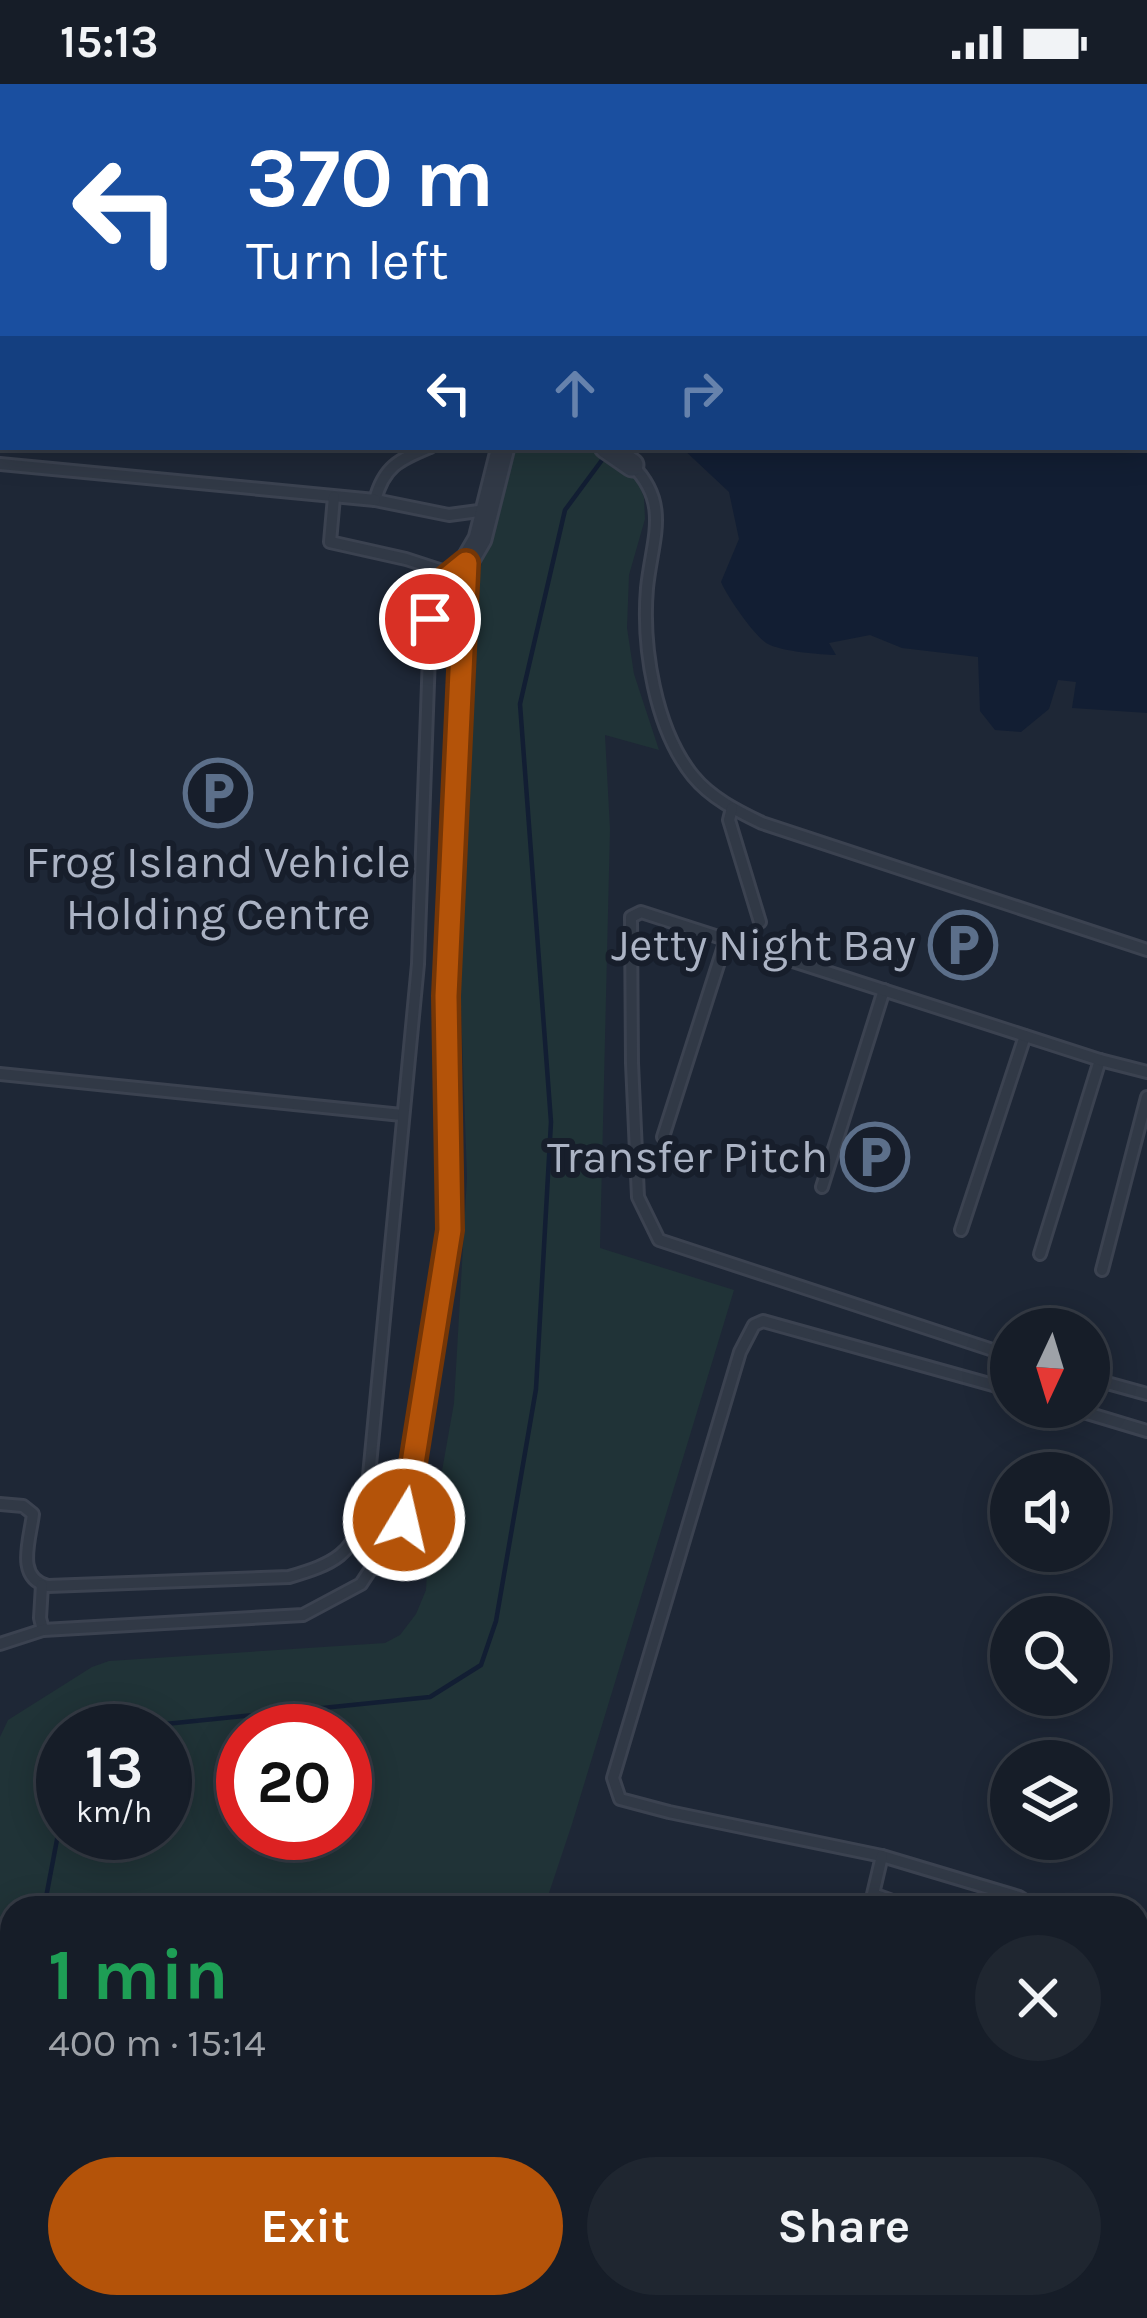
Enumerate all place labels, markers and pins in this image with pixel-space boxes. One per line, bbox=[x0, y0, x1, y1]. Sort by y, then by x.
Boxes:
pin bbox=[379, 568, 481, 670]
parking icon: Frog Island Vehicle Holding Centre bbox=[183, 758, 253, 828]
place label: Frog Island Vehicle Holding Centre bbox=[25, 836, 411, 941]
parking icon: Jetty Night Bay bbox=[928, 910, 998, 980]
place label: Jetty Night Bay bbox=[611, 919, 916, 972]
parking icon: Transfer Pitch bbox=[840, 1122, 910, 1192]
place label: Transfer Pitch bbox=[547, 1131, 828, 1183]

